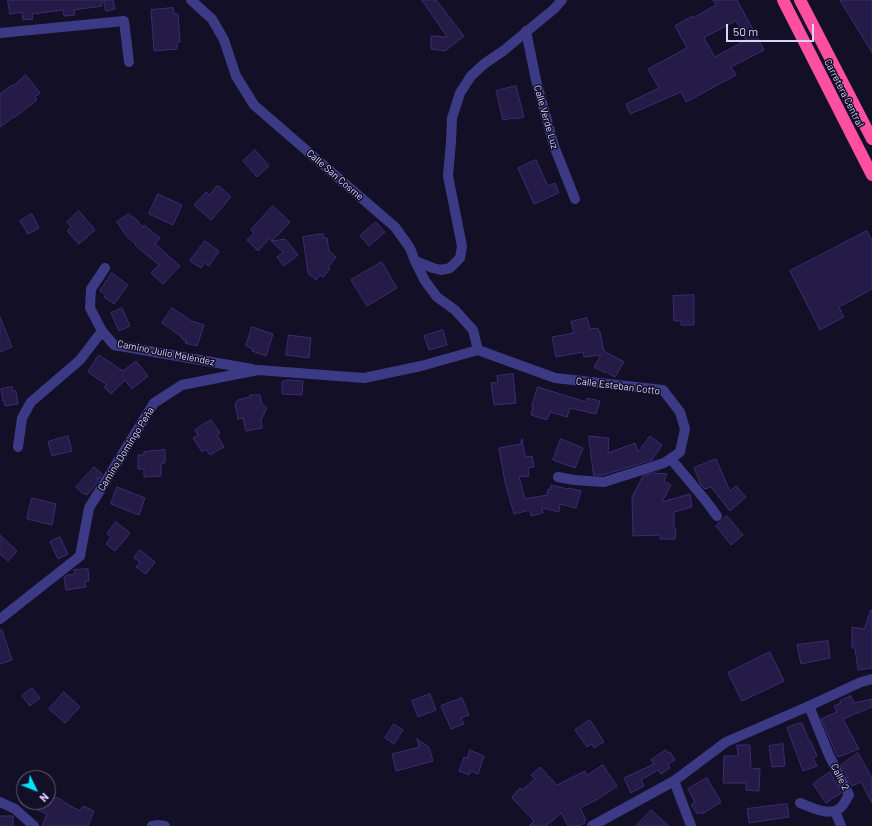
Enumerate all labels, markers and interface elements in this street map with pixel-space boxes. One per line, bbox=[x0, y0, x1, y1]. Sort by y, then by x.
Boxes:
scale bar bbox=[728, 16, 816, 42]
text: 50 m bbox=[733, 24, 758, 38]
street label: Carretera Central bbox=[822, 57, 866, 129]
street label: Calle Verde Luz bbox=[531, 84, 561, 150]
street label: Calle San Cosme bbox=[304, 147, 366, 203]
street label: Camino Julio Meléndez bbox=[116, 338, 216, 368]
street label: Calle Esteban Cotto bbox=[575, 375, 661, 397]
street label: Camino Domingo Peña bbox=[95, 405, 157, 493]
street label: Calle 2 bbox=[828, 762, 852, 792]
north arrow bbox=[16, 770, 56, 810]
text: N bbox=[37, 791, 52, 805]

